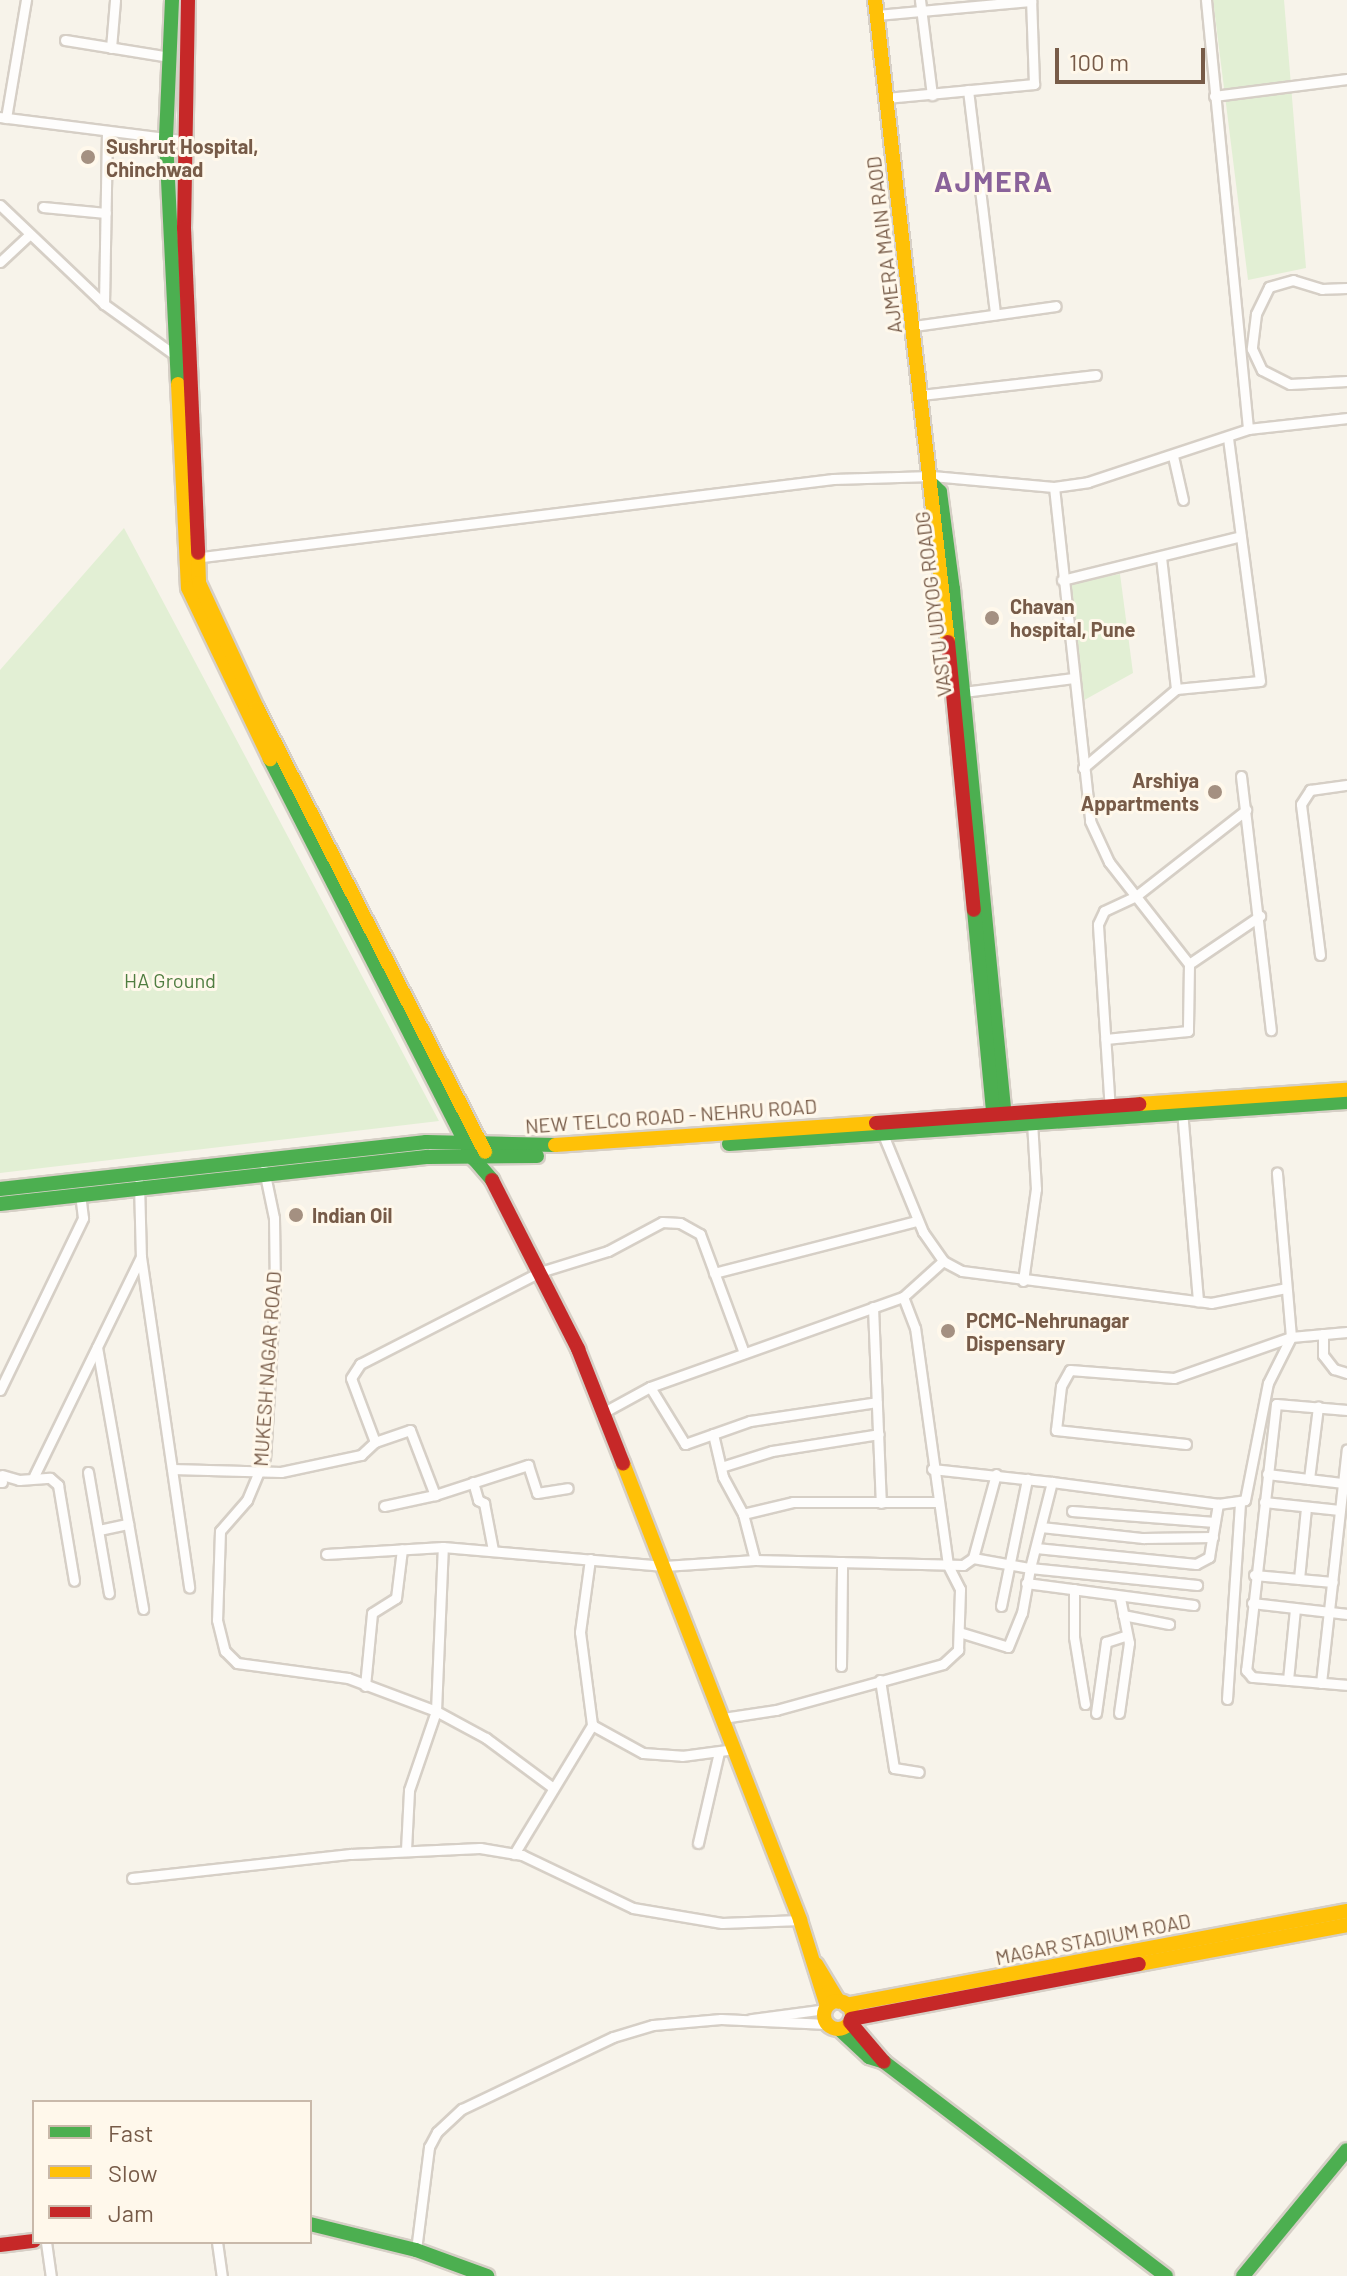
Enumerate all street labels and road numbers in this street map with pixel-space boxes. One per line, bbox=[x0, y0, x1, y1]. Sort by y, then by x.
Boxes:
street label: AJMERA MAIN RAOD bbox=[861, 155, 907, 335]
street label: VASTU UDYOG ROADG bbox=[910, 510, 956, 698]
street label: NEW TELCO ROAD - NEHRU ROAD bbox=[524, 1094, 818, 1138]
street label: MUKESH NAGAR ROAD bbox=[248, 1271, 286, 1467]
street label: MAGAR STADIUM ROAD bbox=[993, 1908, 1193, 1970]

